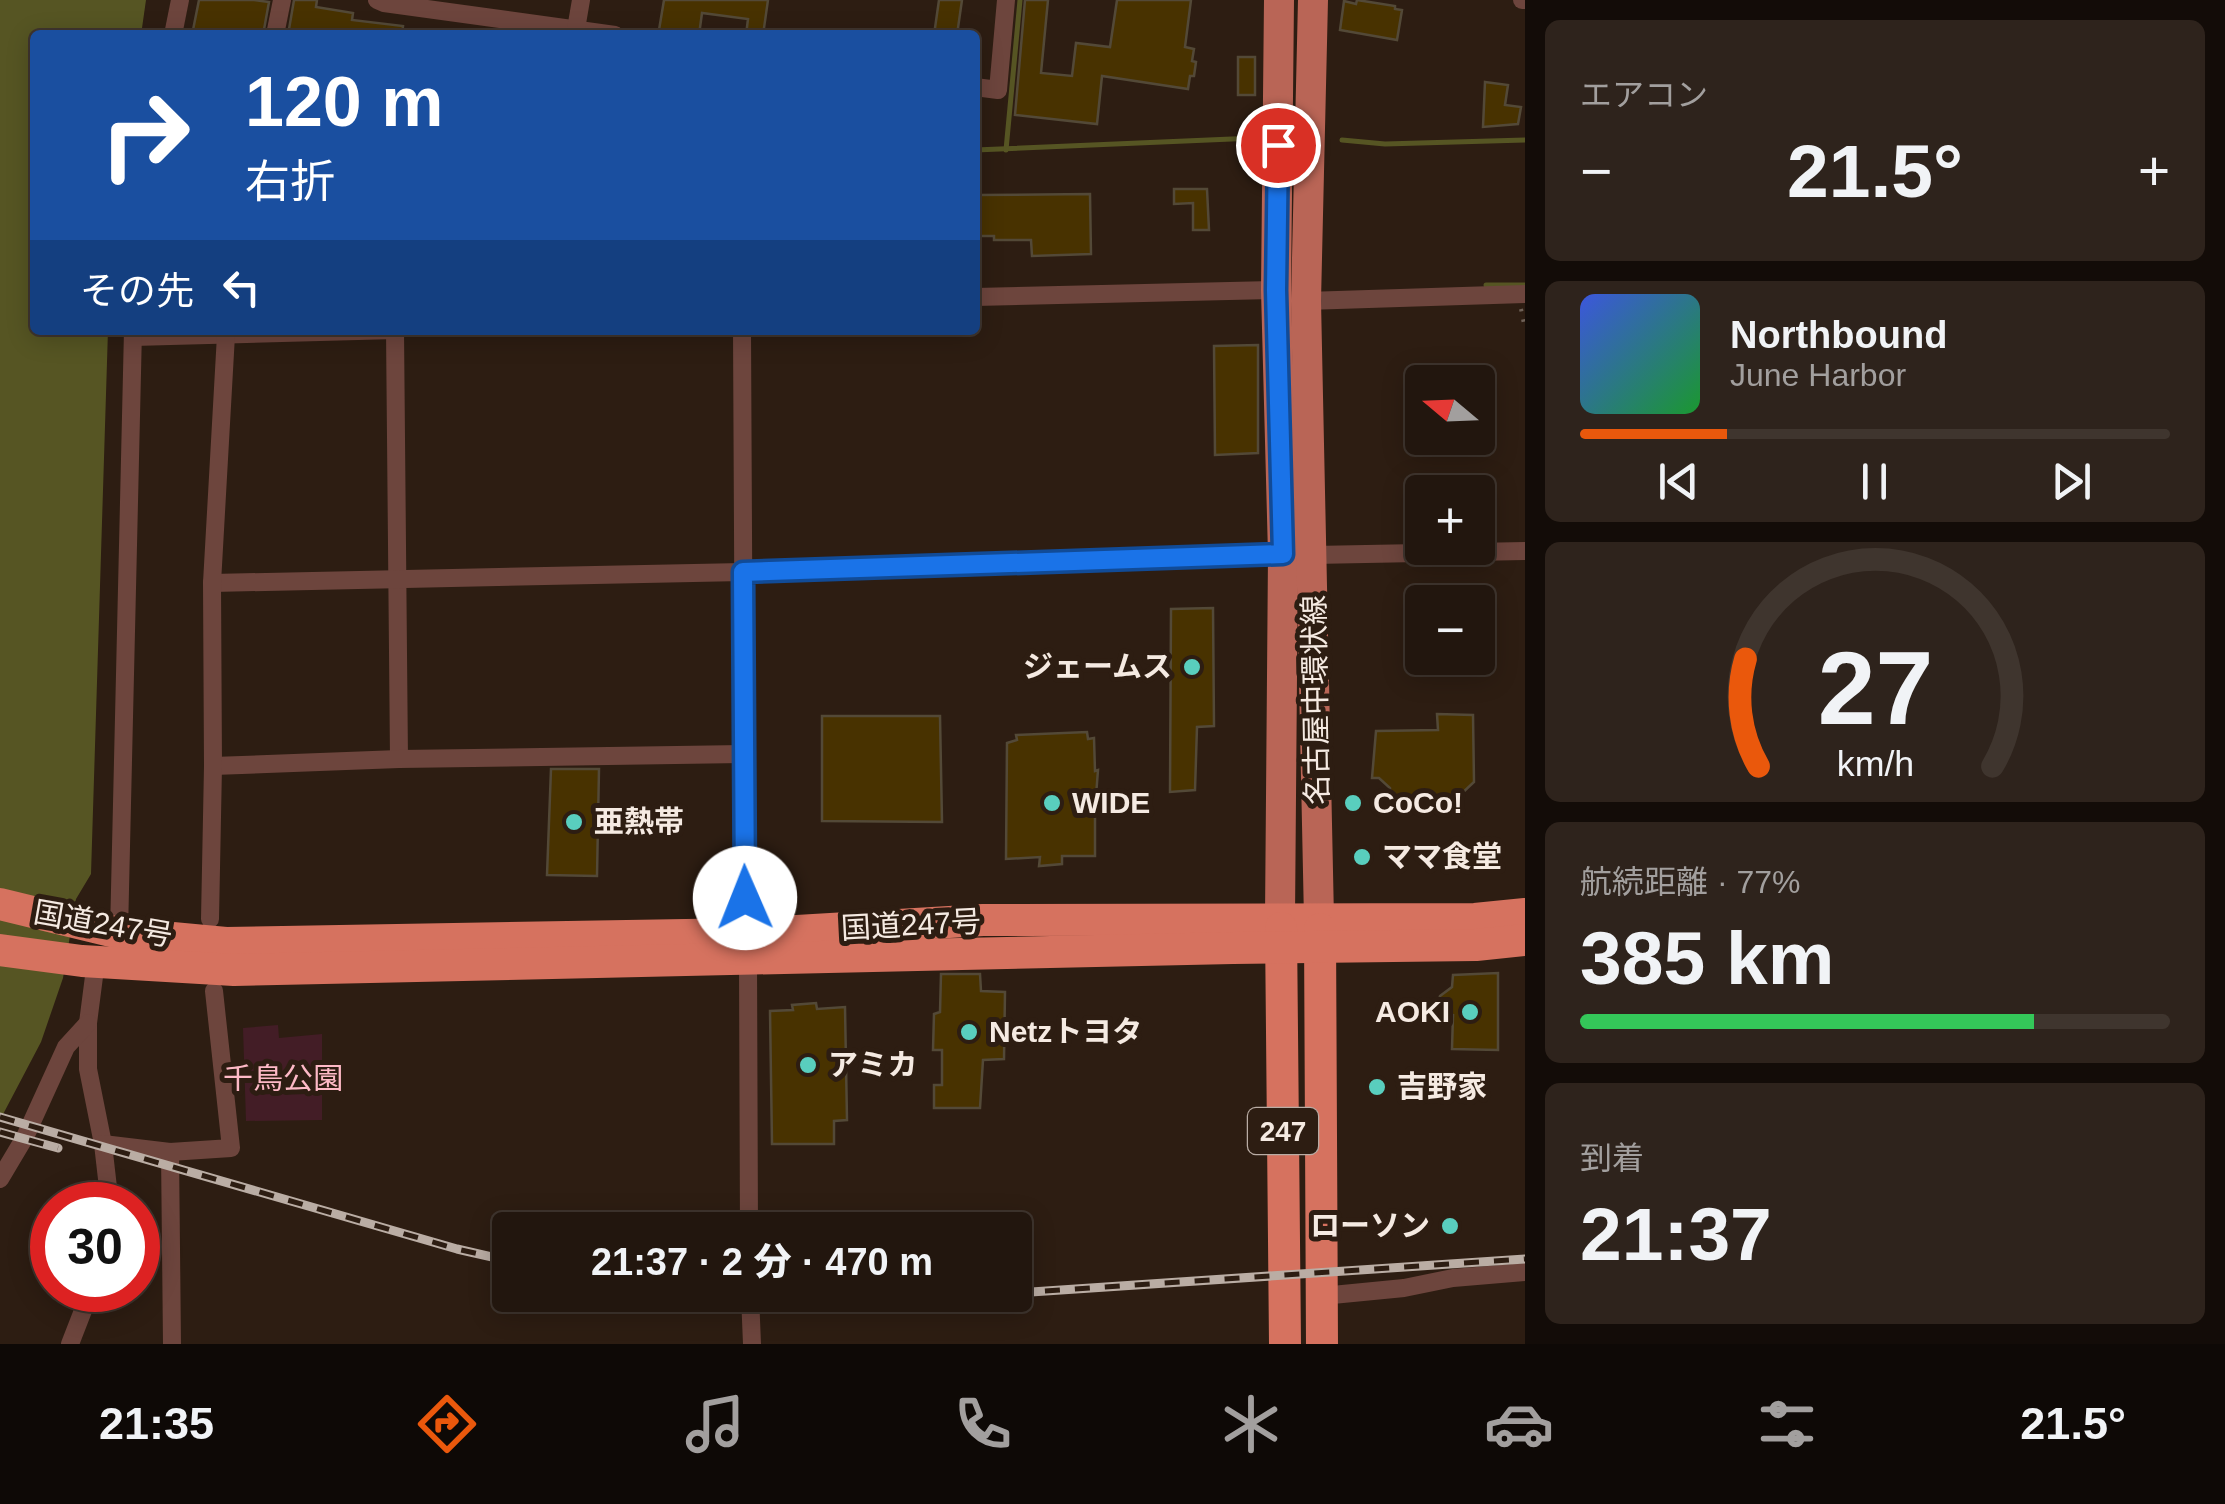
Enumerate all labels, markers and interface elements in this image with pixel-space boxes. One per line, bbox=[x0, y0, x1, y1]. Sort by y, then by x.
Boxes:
text: 120 m bbox=[245, 63, 443, 141]
icon: right bbox=[80, 70, 210, 200]
text: エアコン bbox=[1580, 77, 1708, 113]
pin bbox=[1236, 103, 1321, 188]
icon: arrive bbox=[1251, 118, 1306, 173]
text: 21.5° bbox=[1787, 129, 1963, 213]
text: − bbox=[1580, 140, 1612, 202]
text: + bbox=[2138, 140, 2170, 202]
text: 右折 bbox=[245, 156, 335, 207]
icon: left bbox=[214, 260, 269, 315]
text: その先 bbox=[80, 270, 194, 312]
text: Northbound bbox=[1730, 314, 1947, 356]
text: June Harbor bbox=[1730, 357, 1906, 393]
north arrow bbox=[1405, 365, 1495, 455]
map controls bbox=[1405, 365, 1495, 675]
icon: previous bbox=[1651, 454, 1706, 509]
icon: pause bbox=[1847, 454, 1902, 509]
icon: next bbox=[2044, 454, 2099, 509]
button: + bbox=[1405, 475, 1495, 565]
button: − bbox=[1405, 585, 1495, 675]
street label: 名古屋中環状線 bbox=[1297, 595, 1334, 805]
text: 27 bbox=[1817, 630, 1933, 746]
place label: ジェームス bbox=[1023, 650, 1172, 683]
marker: ジェームス bbox=[1181, 656, 1203, 678]
text: km/h bbox=[1836, 744, 1914, 784]
place label: WIDE bbox=[1072, 786, 1150, 819]
place label: CoCo! bbox=[1373, 786, 1463, 819]
marker: WIDE bbox=[1041, 792, 1063, 814]
marker: CoCo! bbox=[1342, 792, 1364, 814]
place label: 亜熱帯 bbox=[594, 805, 684, 838]
marker: 亜熱帯 bbox=[563, 811, 585, 833]
place label: ママ食堂 bbox=[1382, 840, 1502, 873]
position arrow bbox=[693, 846, 797, 950]
marker: ママ食堂 bbox=[1351, 846, 1373, 868]
text: 航続距離 · 77% bbox=[1580, 864, 1801, 900]
street label: 国道247号 bbox=[31, 895, 175, 952]
street label: 国道247号 bbox=[840, 904, 982, 945]
text: 385 km bbox=[1580, 916, 1834, 1000]
place label: AOKI bbox=[1375, 995, 1450, 1028]
marker: AOKI bbox=[1459, 1001, 1481, 1023]
place label: Netzトヨタ bbox=[989, 1015, 1142, 1048]
marker: Netzトヨタ bbox=[958, 1021, 980, 1043]
place label: アミカ bbox=[828, 1048, 917, 1081]
marker: アミカ bbox=[797, 1054, 819, 1076]
park label: 千鳥公園 bbox=[223, 1062, 343, 1095]
place label: 吉野家 bbox=[1397, 1070, 1487, 1103]
marker: 吉野家 bbox=[1366, 1076, 1388, 1098]
road number: 247 bbox=[1248, 1108, 1318, 1154]
text: 到着 bbox=[1580, 1140, 1644, 1176]
speed limit sign: 30 bbox=[30, 1182, 160, 1312]
text: 21:37 bbox=[1580, 1192, 1772, 1276]
place label: ローソン bbox=[1310, 1209, 1430, 1242]
marker: ローソン bbox=[1439, 1215, 1461, 1237]
text: 21:37 · 2 分 · 470 m bbox=[591, 1241, 933, 1283]
icon: directions bbox=[412, 1389, 482, 1459]
icon: music bbox=[680, 1389, 750, 1459]
icon: phone bbox=[948, 1389, 1018, 1459]
icon: climate bbox=[1216, 1389, 1286, 1459]
icon: car bbox=[1484, 1389, 1554, 1459]
icon: filters bbox=[1752, 1389, 1822, 1459]
text: 21:35 bbox=[99, 1398, 214, 1449]
text: 21.5° bbox=[2020, 1398, 2126, 1449]

